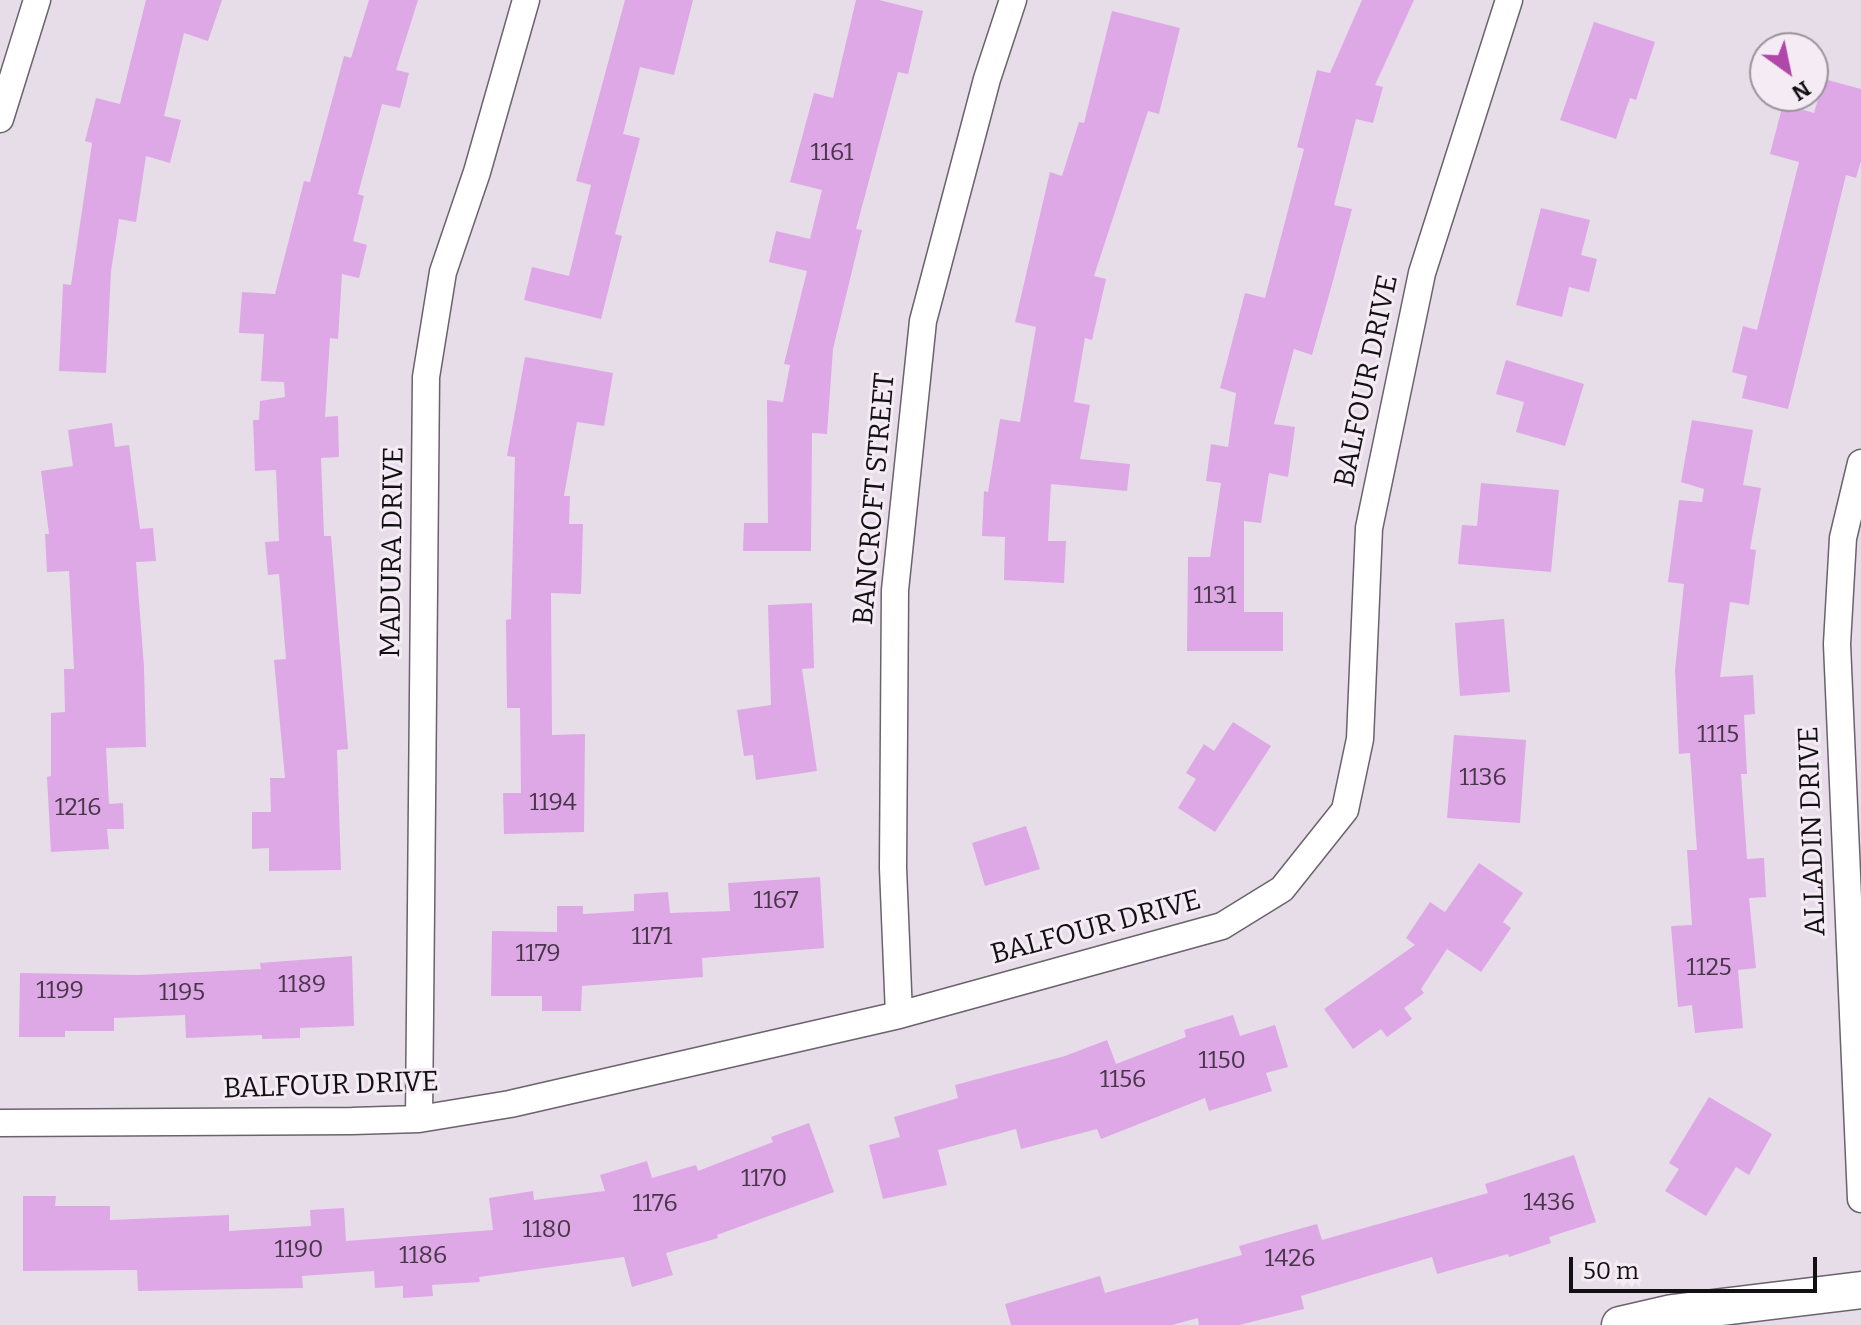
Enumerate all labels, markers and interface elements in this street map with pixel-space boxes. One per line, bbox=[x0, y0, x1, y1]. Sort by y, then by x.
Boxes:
north arrow bbox=[1749, 32, 1829, 112]
text: N bbox=[1787, 75, 1816, 107]
house number: 1161 bbox=[810, 139, 854, 167]
street label: BALFOUR DRIVE bbox=[1328, 272, 1406, 490]
street label: BANCROFT STREET bbox=[847, 372, 903, 626]
street label: MADURA DRIVE bbox=[374, 446, 412, 658]
house number: 1131 bbox=[1194, 582, 1236, 610]
house number: 1115 bbox=[1697, 721, 1739, 749]
street label: ALLADIN DRIVE bbox=[1793, 725, 1833, 937]
house number: 1136 bbox=[1459, 764, 1507, 792]
house number: 1194 bbox=[529, 789, 577, 817]
house number: 1216 bbox=[55, 794, 101, 822]
street label: BALFOUR DRIVE bbox=[987, 884, 1205, 972]
house number: 1167 bbox=[753, 887, 799, 915]
house number: 1171 bbox=[631, 923, 673, 951]
house number: 1179 bbox=[516, 940, 560, 968]
house number: 1125 bbox=[1686, 954, 1732, 982]
house number: 1189 bbox=[278, 971, 326, 999]
house number: 1199 bbox=[36, 977, 84, 1005]
house number: 1195 bbox=[159, 979, 205, 1007]
house number: 1150 bbox=[1198, 1047, 1246, 1075]
street label: BALFOUR DRIVE bbox=[223, 1065, 439, 1107]
house number: 1156 bbox=[1100, 1066, 1146, 1094]
house number: 1170 bbox=[741, 1165, 787, 1193]
house number: 1436 bbox=[1523, 1189, 1575, 1217]
house number: 1176 bbox=[632, 1190, 678, 1218]
house number: 1180 bbox=[522, 1216, 572, 1244]
house number: 1190 bbox=[275, 1236, 323, 1264]
scale bar bbox=[1573, 1241, 1821, 1291]
house number: 1186 bbox=[399, 1242, 447, 1270]
house number: 1426 bbox=[1265, 1245, 1315, 1273]
text: 50 m bbox=[1583, 1257, 1639, 1285]

